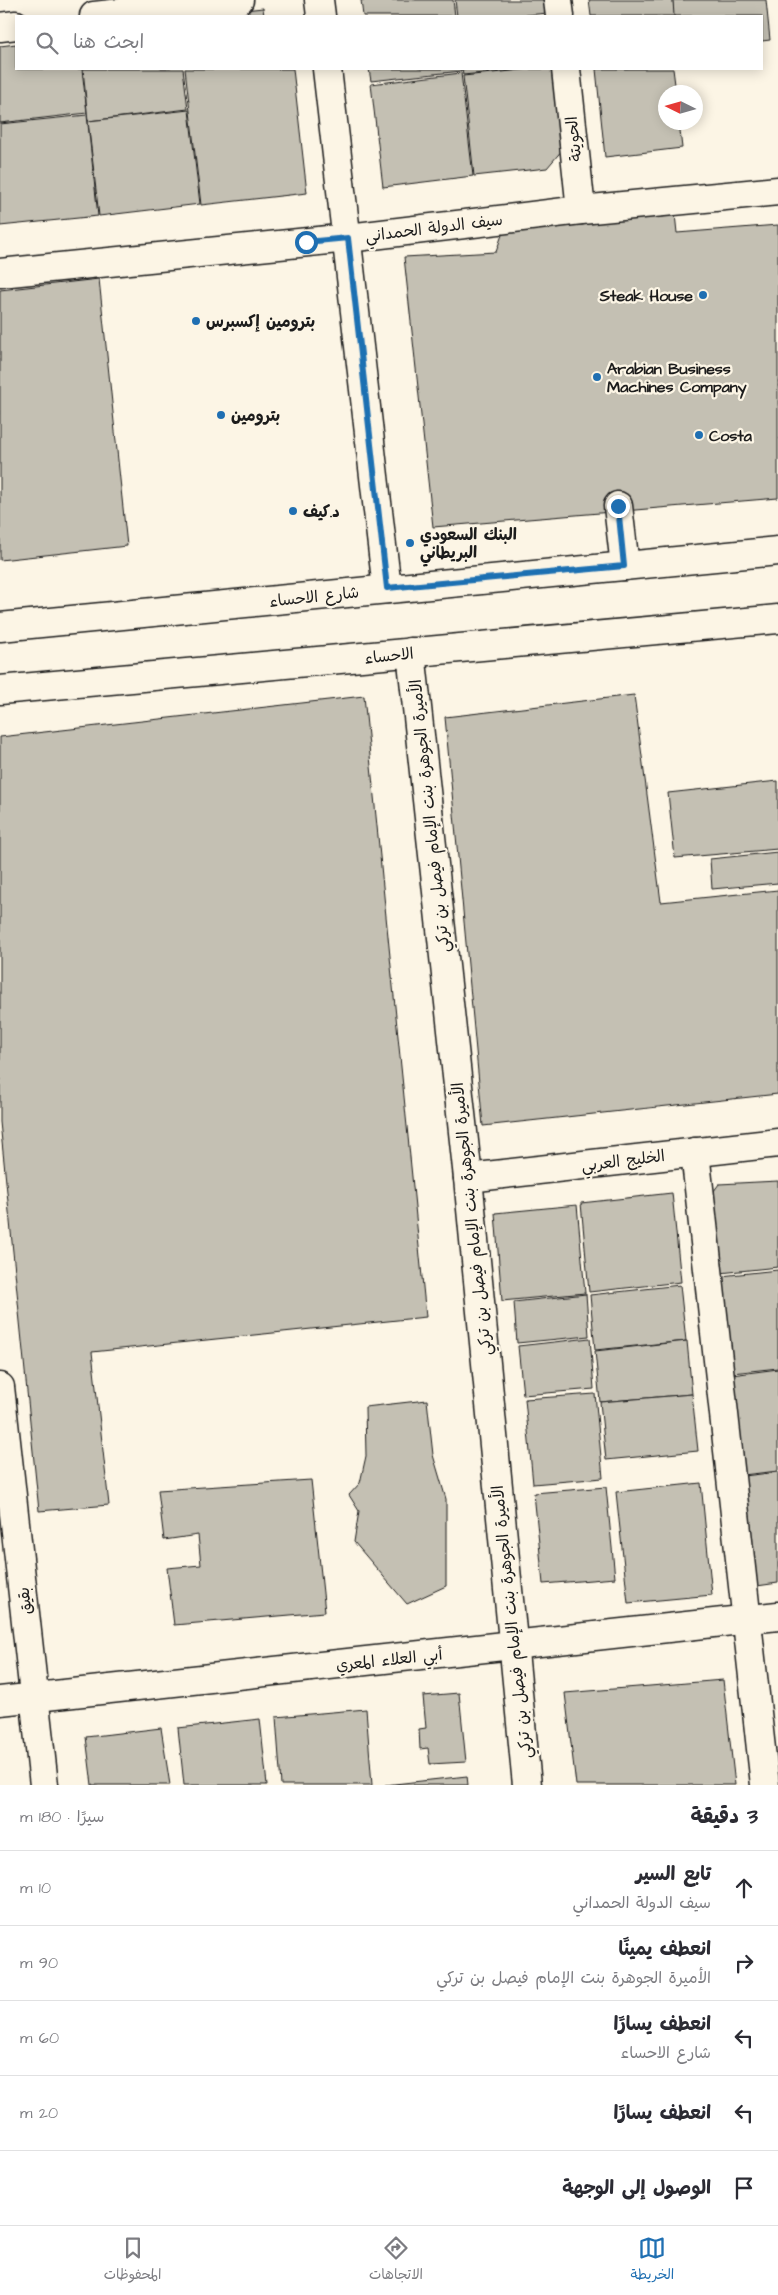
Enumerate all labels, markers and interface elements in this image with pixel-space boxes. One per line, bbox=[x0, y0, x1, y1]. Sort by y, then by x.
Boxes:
search box bbox=[15, 15, 763, 70]
icon: search bbox=[33, 29, 61, 57]
text: ابحث هنا bbox=[73, 29, 144, 56]
north arrow bbox=[658, 85, 703, 130]
street label: الحويتة bbox=[561, 115, 587, 163]
street label: سيف الدولة الحمداني bbox=[364, 209, 505, 250]
route start bbox=[295, 231, 318, 254]
place label: Steak House bbox=[599, 285, 693, 307]
marker: Steak House bbox=[697, 289, 709, 301]
place label: بترومين إكسبرس bbox=[206, 311, 315, 333]
marker: بترومين إكسبرس bbox=[190, 315, 202, 327]
place label: Arabian Business Machines Company bbox=[607, 358, 747, 399]
marker: Arabian Business Machines Company bbox=[591, 371, 603, 383]
place label: بترومين bbox=[231, 405, 280, 427]
marker: بترومين bbox=[215, 409, 227, 421]
place label: Costa bbox=[709, 425, 753, 447]
marker: Costa bbox=[693, 429, 705, 441]
route end bbox=[607, 495, 630, 518]
place label: د.كيف bbox=[303, 501, 340, 523]
marker: د.كيف bbox=[287, 505, 299, 517]
place label: البنك السعودي البريطاني bbox=[420, 524, 517, 567]
marker: البنك السعودي البريطاني bbox=[404, 537, 416, 549]
street label: شارع الاحساء bbox=[268, 581, 360, 613]
street label: الاحساء bbox=[363, 642, 415, 670]
street label: الأميرة الجوهرة بنت الإمام فيصل بن تركي bbox=[405, 678, 458, 954]
street label: الأميرة الجوهرة بنت الإمام فيصل بن تركي bbox=[447, 1081, 500, 1357]
street label: الخليج العربي bbox=[580, 1145, 667, 1180]
street label: الأميرة الجوهرة بنت الإمام فيصل بن تركي bbox=[487, 1484, 540, 1760]
street label: بقيق bbox=[13, 1586, 37, 1616]
street label: أبي العلاء المعري bbox=[335, 1643, 444, 1680]
text: 3 دقيقة bbox=[690, 1802, 758, 1831]
text: سيرًا · 180 m bbox=[20, 1806, 104, 1828]
text: تابع السير bbox=[636, 1861, 711, 1888]
icon: ahead bbox=[730, 1874, 758, 1902]
text: 10 m bbox=[20, 1877, 51, 1899]
text: سيف الدولة الحمداني bbox=[573, 1892, 711, 1914]
text: انعطف يمينًا bbox=[619, 1936, 711, 1963]
icon: right bbox=[730, 1949, 758, 1977]
text: 90 m bbox=[20, 1952, 58, 1974]
text: الأميرة الجوهرة بنت الإمام فيصل بن تركي bbox=[436, 1967, 711, 1989]
text: انعطف يسارًا bbox=[614, 2011, 711, 2038]
icon: left bbox=[730, 2024, 758, 2052]
text: 60 m bbox=[20, 2027, 59, 2049]
text: شارع الاحساء bbox=[621, 2042, 711, 2064]
icon: left bbox=[730, 2099, 758, 2127]
text: انعطف يسارًا bbox=[614, 2100, 711, 2127]
text: 20 m bbox=[20, 2102, 58, 2124]
icon: arrive bbox=[730, 2174, 758, 2202]
text: الوصول إلى الوجهة bbox=[562, 2175, 711, 2202]
tab: المحفوظات bbox=[104, 2234, 161, 2287]
tab: الاتجاهات bbox=[369, 2234, 423, 2287]
tab: الخريطة bbox=[631, 2234, 674, 2287]

